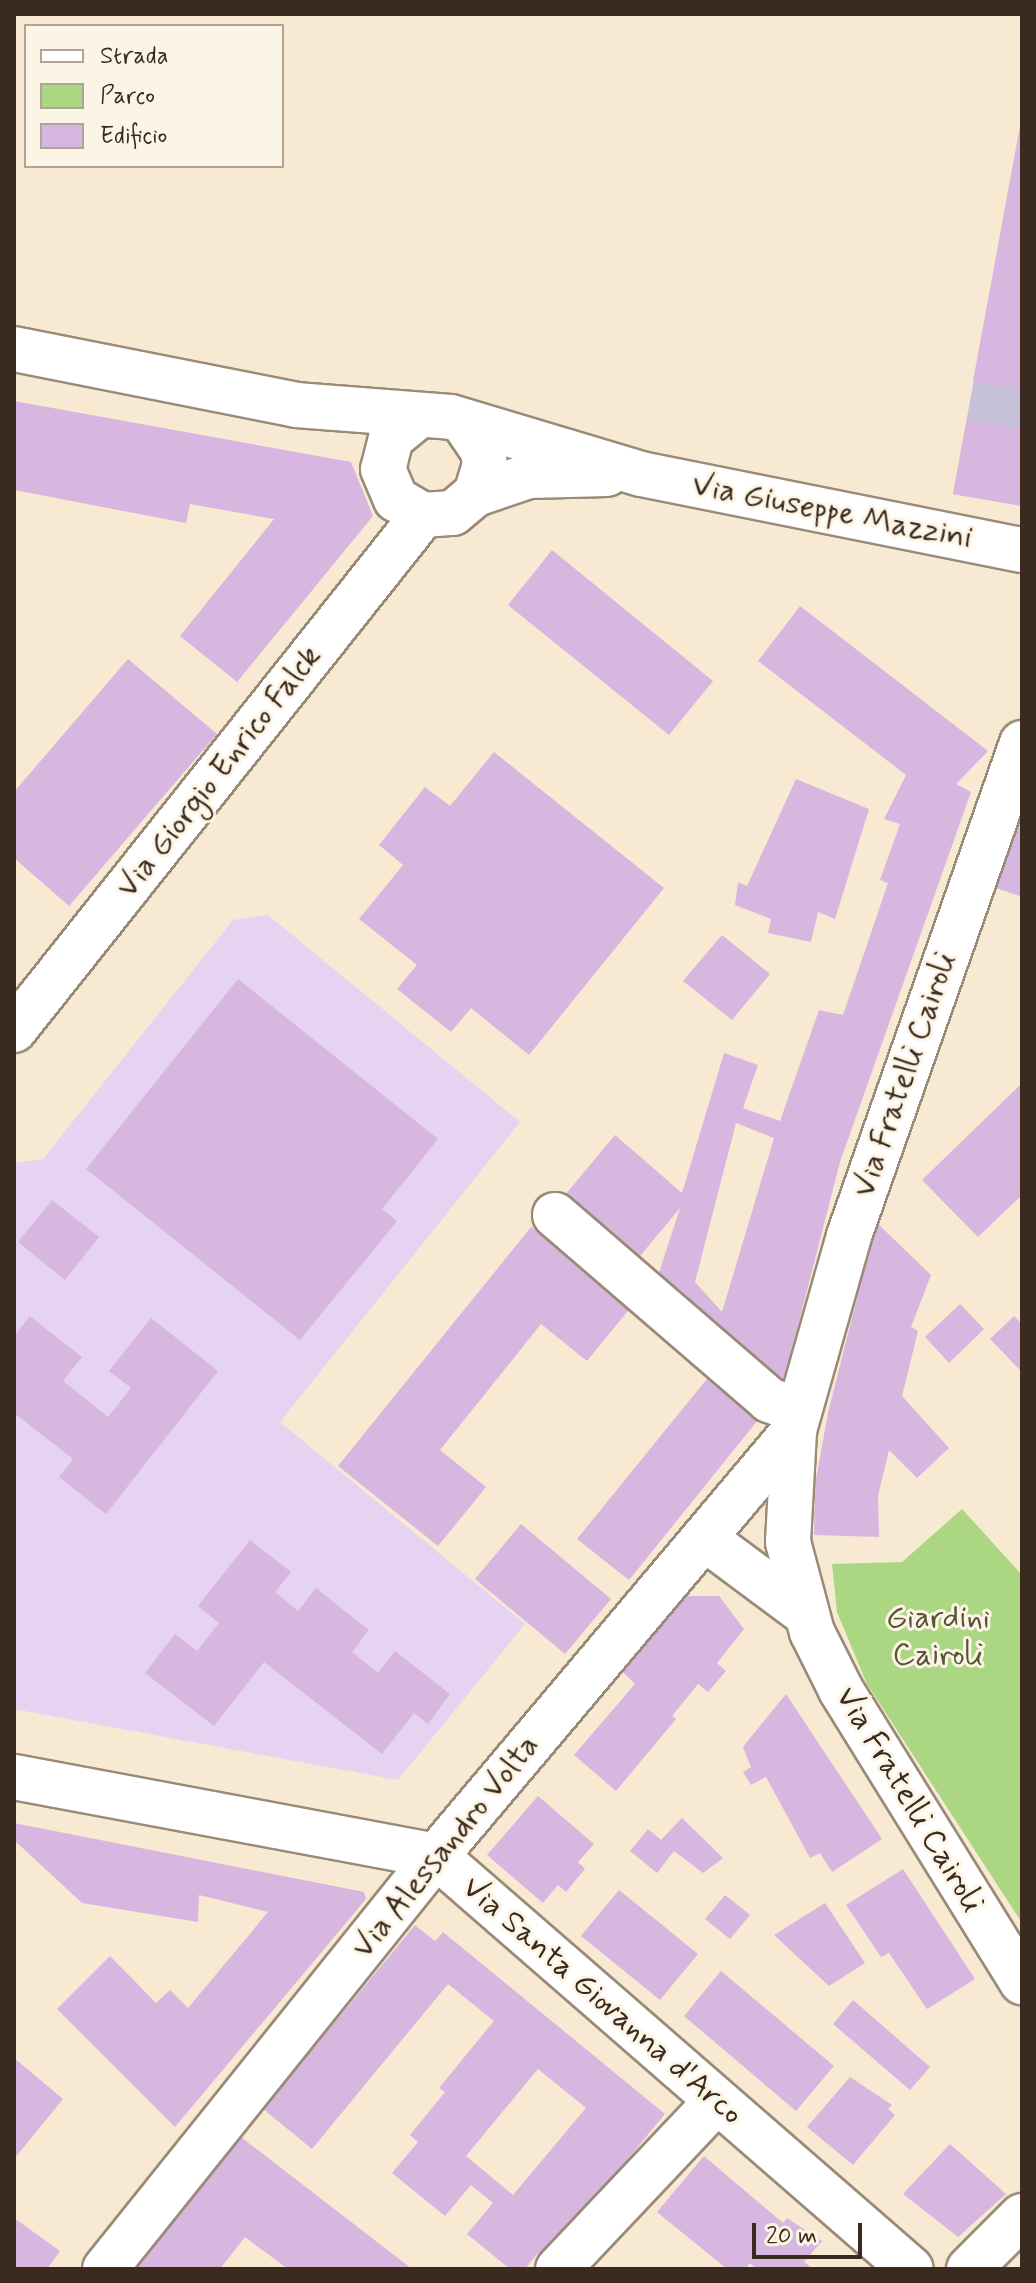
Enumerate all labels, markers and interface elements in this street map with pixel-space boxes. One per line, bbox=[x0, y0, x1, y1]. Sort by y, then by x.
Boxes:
legend bbox=[24, 24, 284, 168]
text: Strada bbox=[100, 41, 169, 72]
text: Parco bbox=[100, 81, 155, 112]
text: Edificio bbox=[100, 121, 167, 152]
street label: Via Giuseppe Mazzini bbox=[691, 466, 973, 558]
street label: Via Giorgio Enrico Falck bbox=[108, 638, 330, 906]
street label: Via Fratelli Cairoli bbox=[846, 949, 964, 1201]
park label: Giardini Cairoli bbox=[886, 1600, 990, 1675]
street label: Via Fratelli Cairoli bbox=[827, 1682, 991, 1918]
street label: Via Alessandro Volta bbox=[343, 1726, 549, 1968]
street label: Via Santa Giovanna d'Arco bbox=[456, 1870, 748, 2132]
scale bar bbox=[756, 2207, 866, 2257]
text: 20 m bbox=[766, 2221, 817, 2252]

